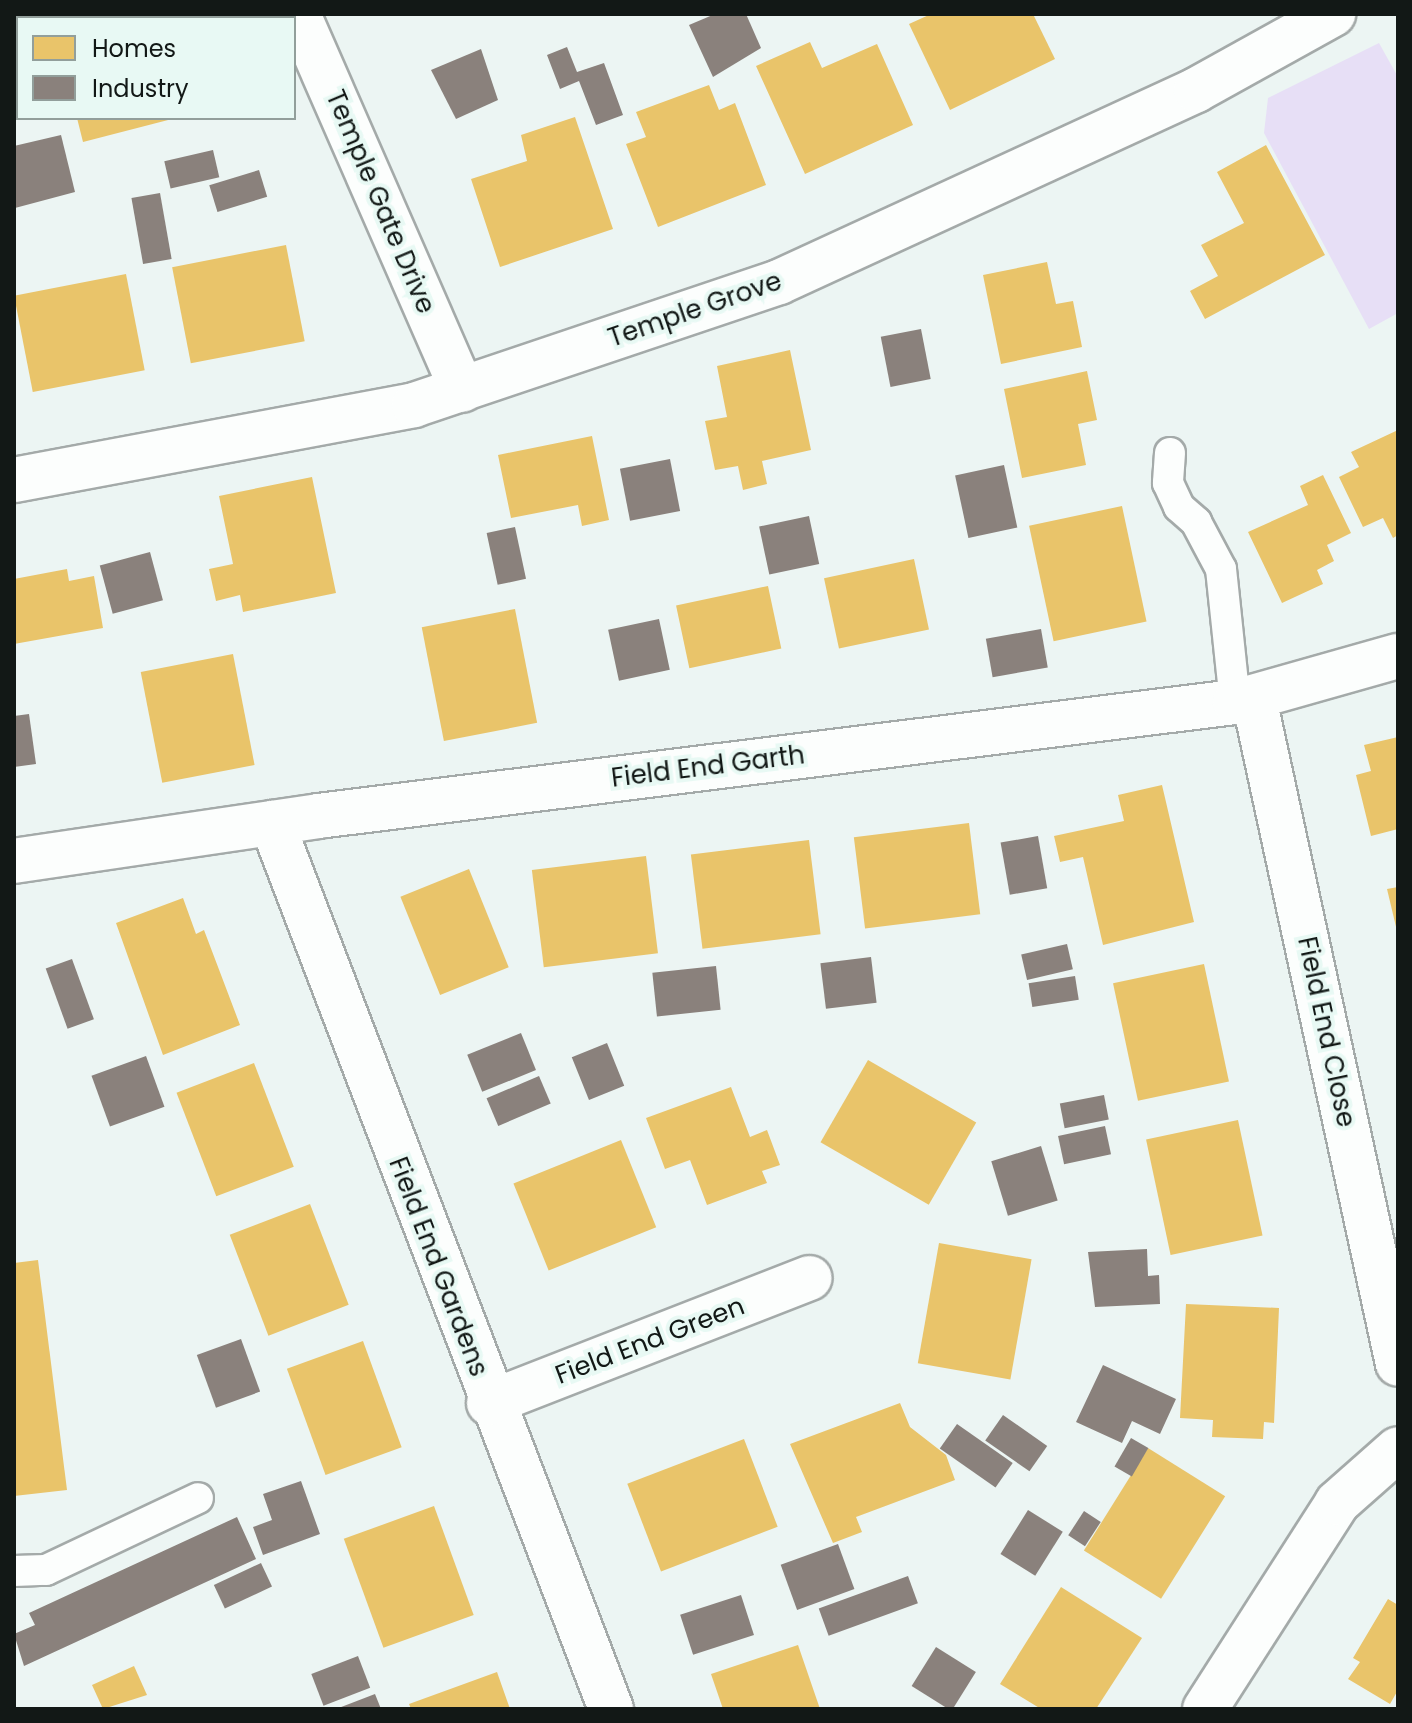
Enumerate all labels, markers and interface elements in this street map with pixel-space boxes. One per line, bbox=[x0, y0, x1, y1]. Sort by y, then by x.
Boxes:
legend bbox=[16, 16, 296, 120]
text: Homes bbox=[92, 32, 176, 65]
text: Industry bbox=[92, 72, 189, 105]
street label: Temple Gate Drive bbox=[319, 86, 441, 318]
street label: Temple Grove bbox=[604, 266, 786, 354]
street label: Field End Garth bbox=[610, 740, 806, 794]
street label: Field End Close bbox=[1291, 934, 1361, 1130]
street label: Field End Gardens bbox=[382, 1153, 494, 1381]
street label: Field End Green bbox=[551, 1291, 749, 1391]

